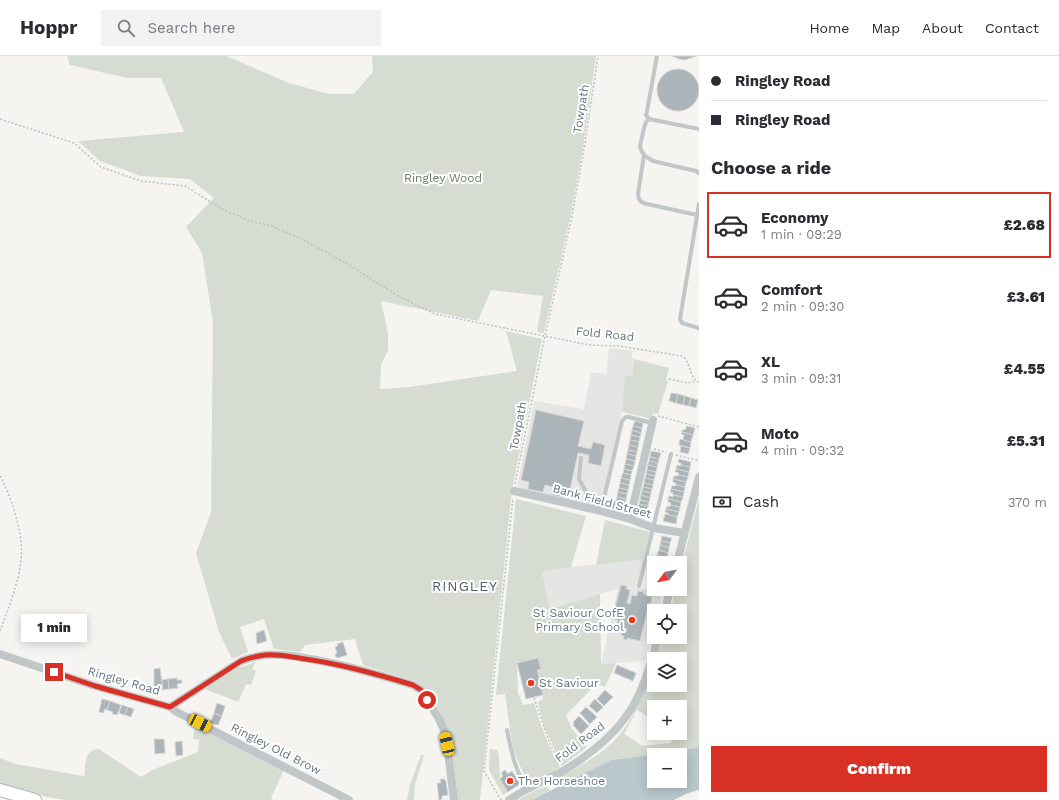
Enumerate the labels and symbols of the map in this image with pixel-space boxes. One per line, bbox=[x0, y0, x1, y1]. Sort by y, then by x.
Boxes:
street label: Towpath bbox=[570, 83, 592, 135]
park label: Ringley Wood bbox=[404, 171, 482, 185]
street label: Fold Road bbox=[575, 324, 635, 344]
street label: Towpath bbox=[506, 400, 530, 452]
street label: Bank Field Street bbox=[551, 481, 653, 521]
north arrow bbox=[647, 556, 687, 596]
district label: RINGLEY bbox=[432, 578, 498, 594]
place label: St Saviour CofE Primary School bbox=[533, 606, 624, 634]
callout: 1 min bbox=[21, 614, 87, 642]
marker: St Saviour CofE Primary School bbox=[627, 615, 637, 625]
route end bbox=[45, 663, 63, 681]
street label: Ringley Road bbox=[86, 664, 162, 698]
place label: St Saviour bbox=[539, 676, 599, 690]
marker: St Saviour bbox=[526, 678, 536, 688]
route start bbox=[418, 691, 436, 709]
car bbox=[187, 712, 213, 734]
street label: Fold Road bbox=[552, 719, 608, 765]
street label: Ringley Old Brow bbox=[229, 720, 323, 778]
car bbox=[438, 731, 456, 757]
place label: The Horseshoe bbox=[518, 774, 605, 788]
marker: The Horseshoe bbox=[505, 776, 515, 786]

